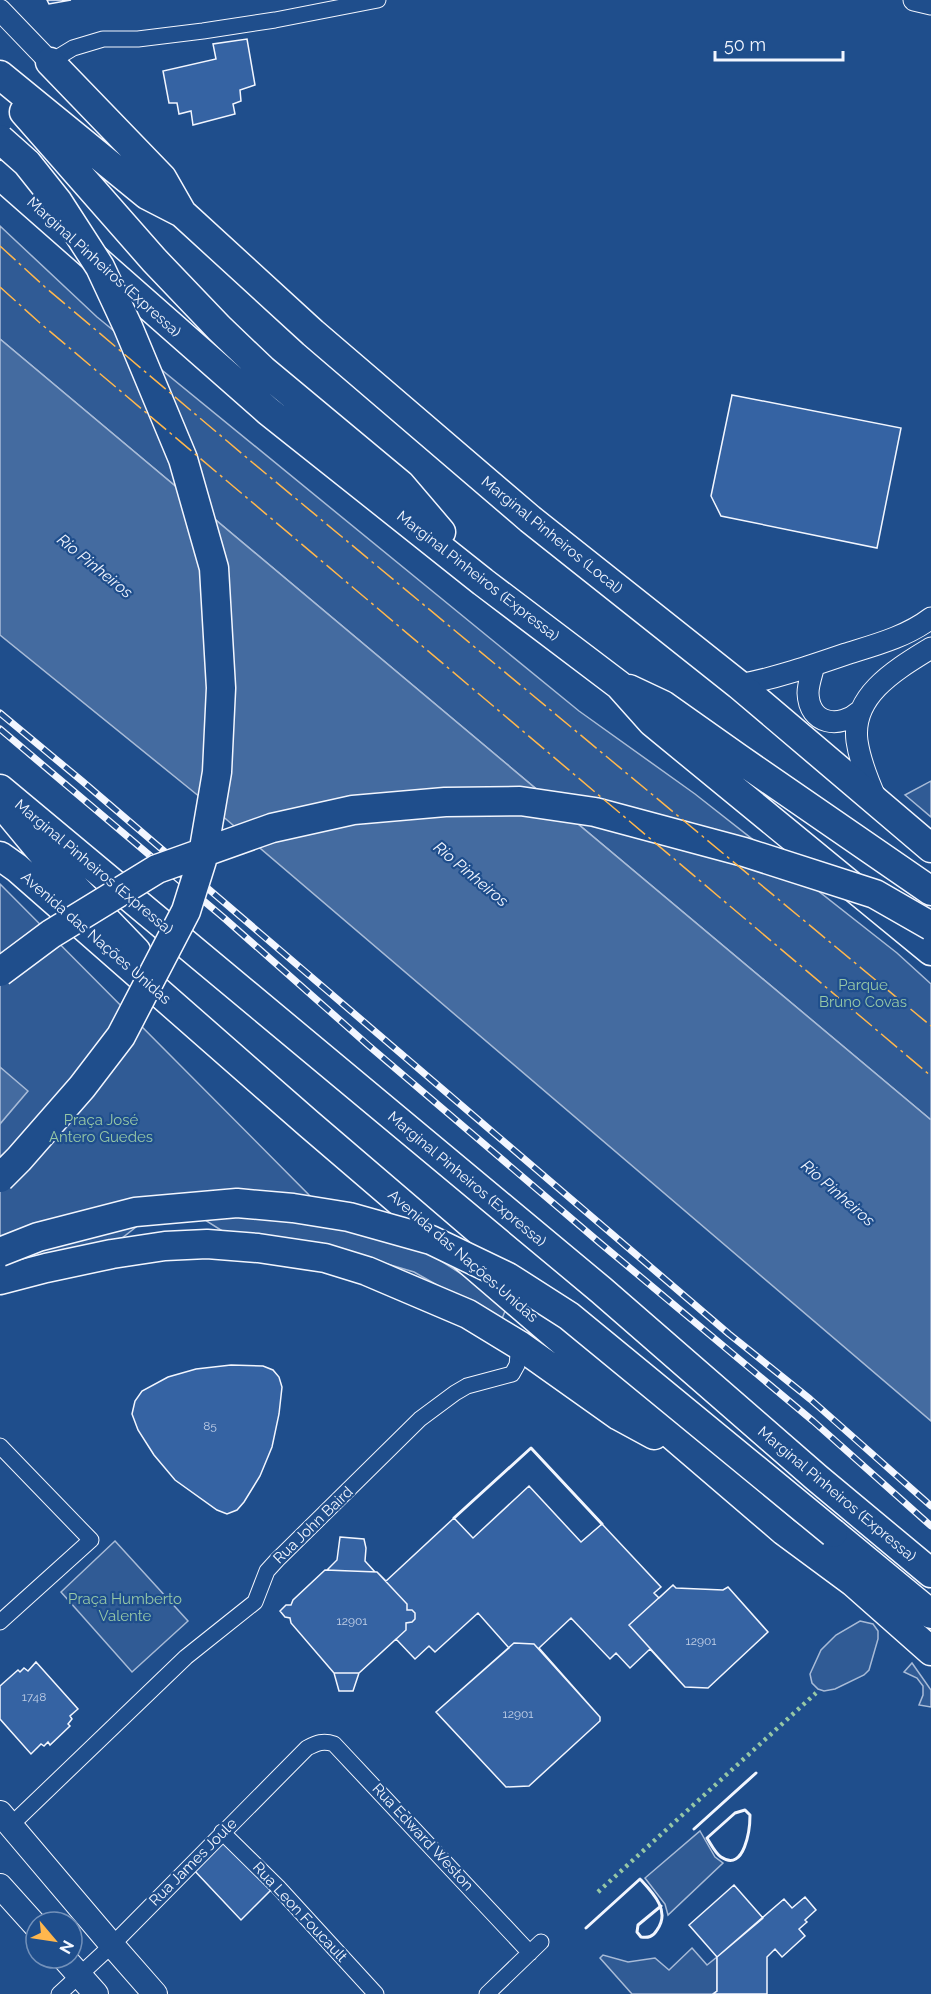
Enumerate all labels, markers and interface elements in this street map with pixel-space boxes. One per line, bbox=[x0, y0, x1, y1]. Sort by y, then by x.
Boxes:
scale bar bbox=[715, 24, 842, 62]
text: 50 m bbox=[724, 34, 766, 55]
street label: Marginal Pinheiros (Expressa) bbox=[23, 193, 185, 341]
street label: Marginal Pinheiros (Local) bbox=[478, 472, 626, 598]
street label: Marginal Pinheiros (Expressa) bbox=[393, 507, 563, 645]
water label: Rio Pinheiros bbox=[54, 530, 137, 602]
street label: Marginal Pinheiros (Expressa) bbox=[11, 796, 177, 938]
water label: Rio Pinheiros bbox=[430, 837, 512, 911]
street label: Avenida das Nações Unidas bbox=[17, 868, 175, 1008]
park label: Parque Bruno Covas bbox=[819, 976, 907, 1011]
street label: Marginal Pinheiros (Expressa) bbox=[384, 1108, 550, 1250]
park label: Praça José Antero Guedes bbox=[49, 1111, 153, 1146]
water label: Rio Pinheiros bbox=[797, 1156, 879, 1230]
street label: Avenida das Nações Unidas bbox=[384, 1186, 542, 1326]
house number: 85 bbox=[203, 1419, 217, 1433]
street label: Marginal Pinheiros (Expressa) bbox=[754, 1423, 920, 1565]
street label: Rua John Baird bbox=[270, 1483, 356, 1567]
park label: Praça Humberto Valente bbox=[68, 1590, 182, 1625]
house number: 12901 bbox=[337, 1614, 367, 1628]
house number: 12901 bbox=[686, 1634, 716, 1648]
house number: 1748 bbox=[22, 1690, 46, 1704]
house number: 12901 bbox=[503, 1707, 533, 1721]
street label: Rua Edward Weston bbox=[369, 1780, 477, 1894]
street label: Rua James Joule bbox=[145, 1814, 241, 1910]
street label: Rua Leon Foucault bbox=[249, 1858, 351, 1966]
north arrow bbox=[24, 1910, 84, 1970]
text: N bbox=[55, 1937, 78, 1957]

